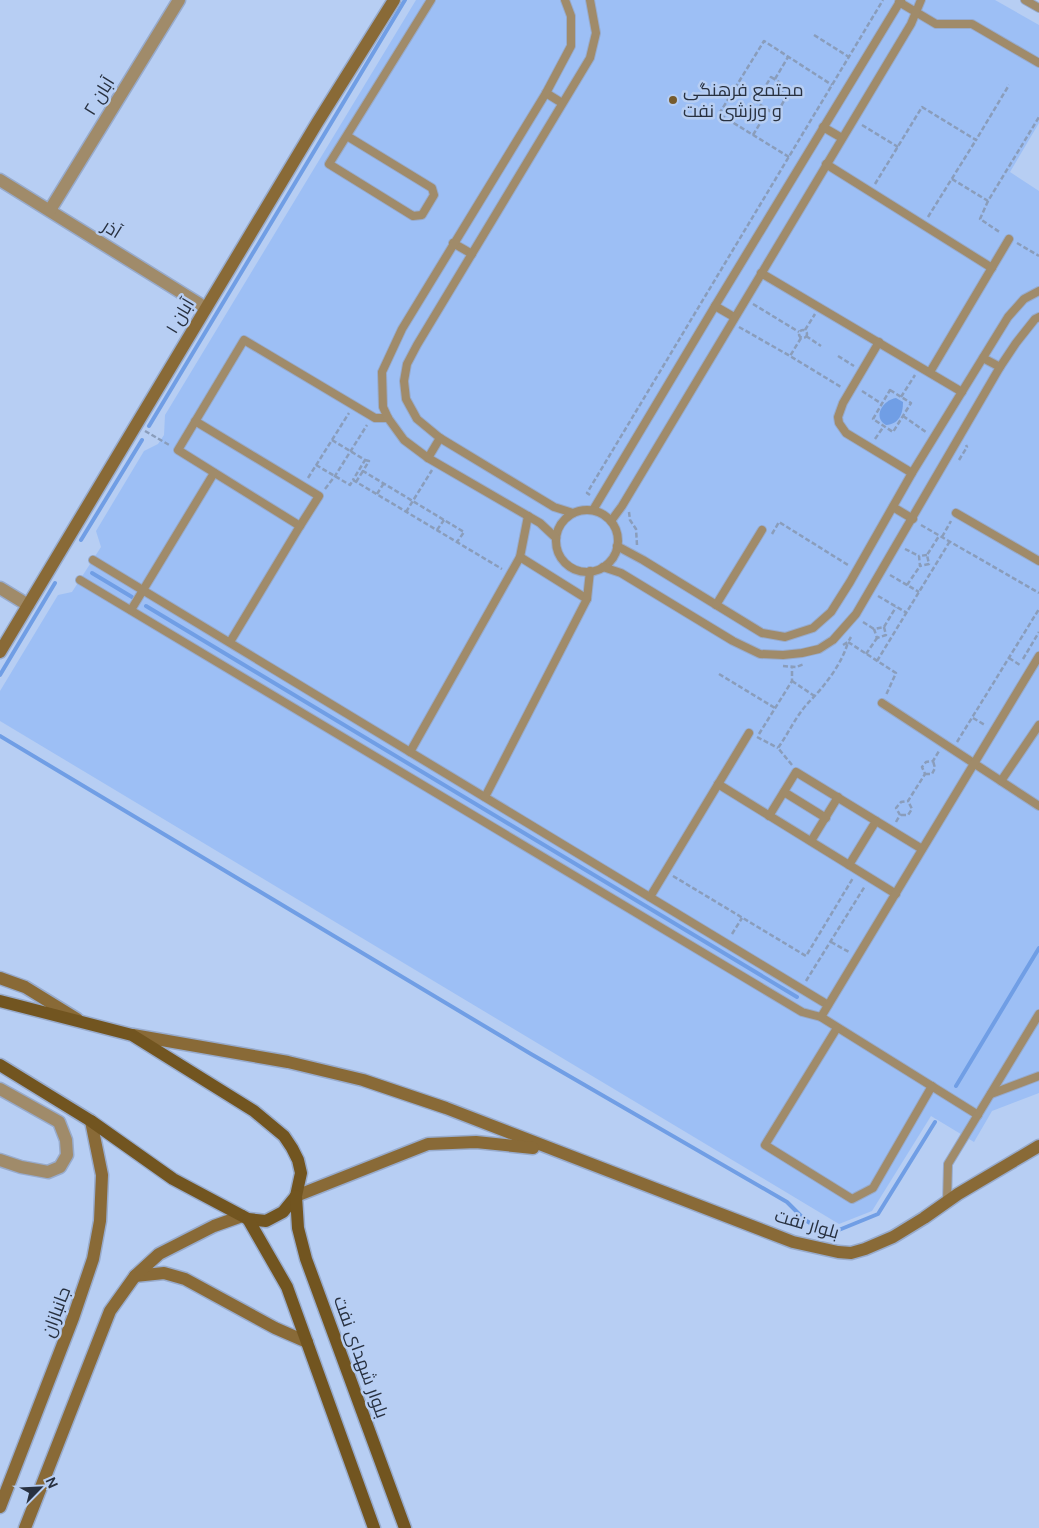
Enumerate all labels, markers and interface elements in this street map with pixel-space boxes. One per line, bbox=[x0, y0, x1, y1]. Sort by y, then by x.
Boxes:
street label: آبان ۲ bbox=[78, 72, 120, 120]
place label: مجتمع فرهنگى و ورزشى نفت bbox=[683, 78, 804, 123]
marker: مجتمع فرهنگى و ورزشى نفت bbox=[667, 94, 679, 106]
street label: آذر bbox=[97, 213, 126, 244]
street label: آبان ۱ bbox=[160, 294, 200, 338]
street label: بلوار نفت bbox=[772, 1203, 842, 1245]
street label: جانبازان bbox=[36, 1283, 76, 1341]
street label: بلوار شهدای نفت bbox=[328, 1293, 394, 1421]
north arrow bbox=[15, 1463, 65, 1513]
text: N bbox=[42, 1474, 62, 1491]

